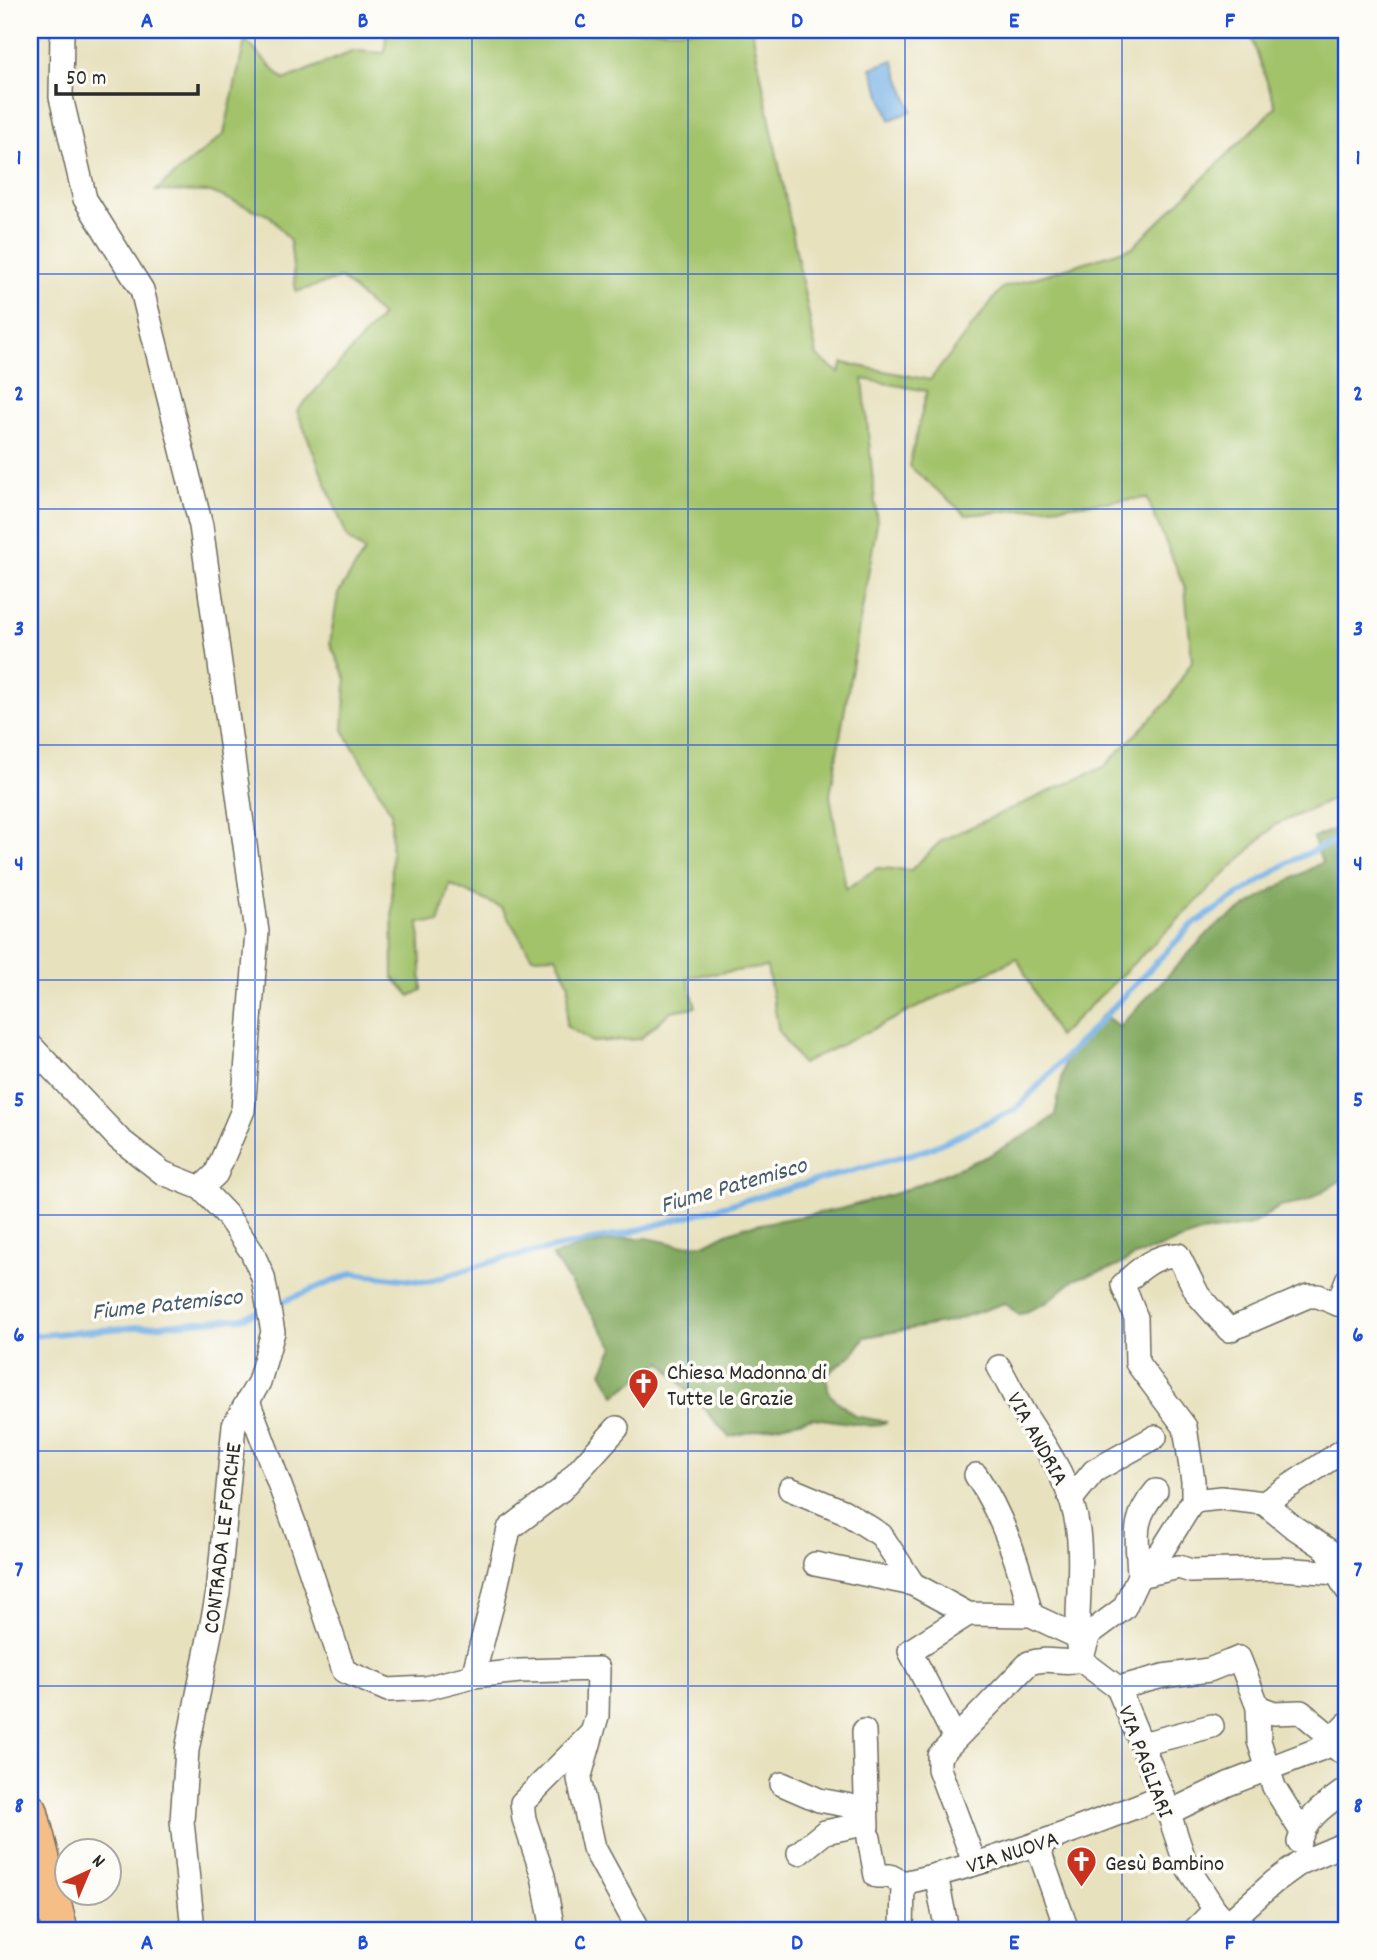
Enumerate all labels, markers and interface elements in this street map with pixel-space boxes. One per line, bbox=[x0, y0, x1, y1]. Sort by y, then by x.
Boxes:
text: A bbox=[141, 6, 153, 39]
text: B bbox=[358, 6, 369, 39]
text: C bbox=[574, 6, 586, 39]
text: D bbox=[791, 6, 803, 39]
text: E bbox=[1009, 6, 1020, 39]
text: F bbox=[1225, 6, 1236, 39]
scale bar bbox=[56, 52, 198, 96]
text: 50 m bbox=[66, 65, 106, 95]
text: 1 bbox=[16, 143, 22, 176]
text: 1 bbox=[1355, 143, 1361, 176]
text: 2 bbox=[14, 379, 24, 412]
text: 2 bbox=[1353, 379, 1363, 412]
text: 3 bbox=[14, 614, 24, 647]
text: 3 bbox=[1353, 614, 1363, 647]
text: 4 bbox=[14, 849, 24, 882]
text: 4 bbox=[1353, 849, 1363, 882]
text: 5 bbox=[14, 1085, 24, 1118]
text: 5 bbox=[1353, 1085, 1363, 1118]
water label: Fiume Patemisco bbox=[657, 1149, 812, 1224]
water label: Fiume Patemisco bbox=[91, 1281, 245, 1331]
text: 6 bbox=[13, 1320, 25, 1353]
text: 6 bbox=[1352, 1320, 1364, 1353]
place label: Chiesa Madonna di Tutte le Grazie bbox=[667, 1358, 827, 1417]
church icon: Chiesa Madonna di Tutte le Grazie bbox=[627, 1367, 661, 1411]
street label: VIA ANDRIA bbox=[997, 1387, 1075, 1493]
street label: CONTRADA LE FORCHE bbox=[196, 1441, 253, 1636]
text: 7 bbox=[15, 1555, 24, 1588]
text: 7 bbox=[1354, 1555, 1363, 1588]
street label: VIA PAGLIARI bbox=[1107, 1701, 1180, 1823]
text: 8 bbox=[14, 1791, 24, 1824]
text: 8 bbox=[1353, 1791, 1363, 1824]
street label: VIA NUOVA bbox=[963, 1824, 1063, 1885]
north arrow bbox=[52, 1838, 122, 1908]
church icon: Gesù Bambino bbox=[1065, 1845, 1099, 1889]
text: N bbox=[85, 1849, 110, 1875]
place label: Gesù Bambino bbox=[1105, 1849, 1224, 1882]
text: A bbox=[141, 1928, 153, 1960]
text: B bbox=[358, 1928, 369, 1960]
text: C bbox=[574, 1928, 586, 1960]
text: D bbox=[791, 1928, 803, 1960]
text: E bbox=[1009, 1928, 1020, 1960]
text: F bbox=[1225, 1928, 1236, 1960]

